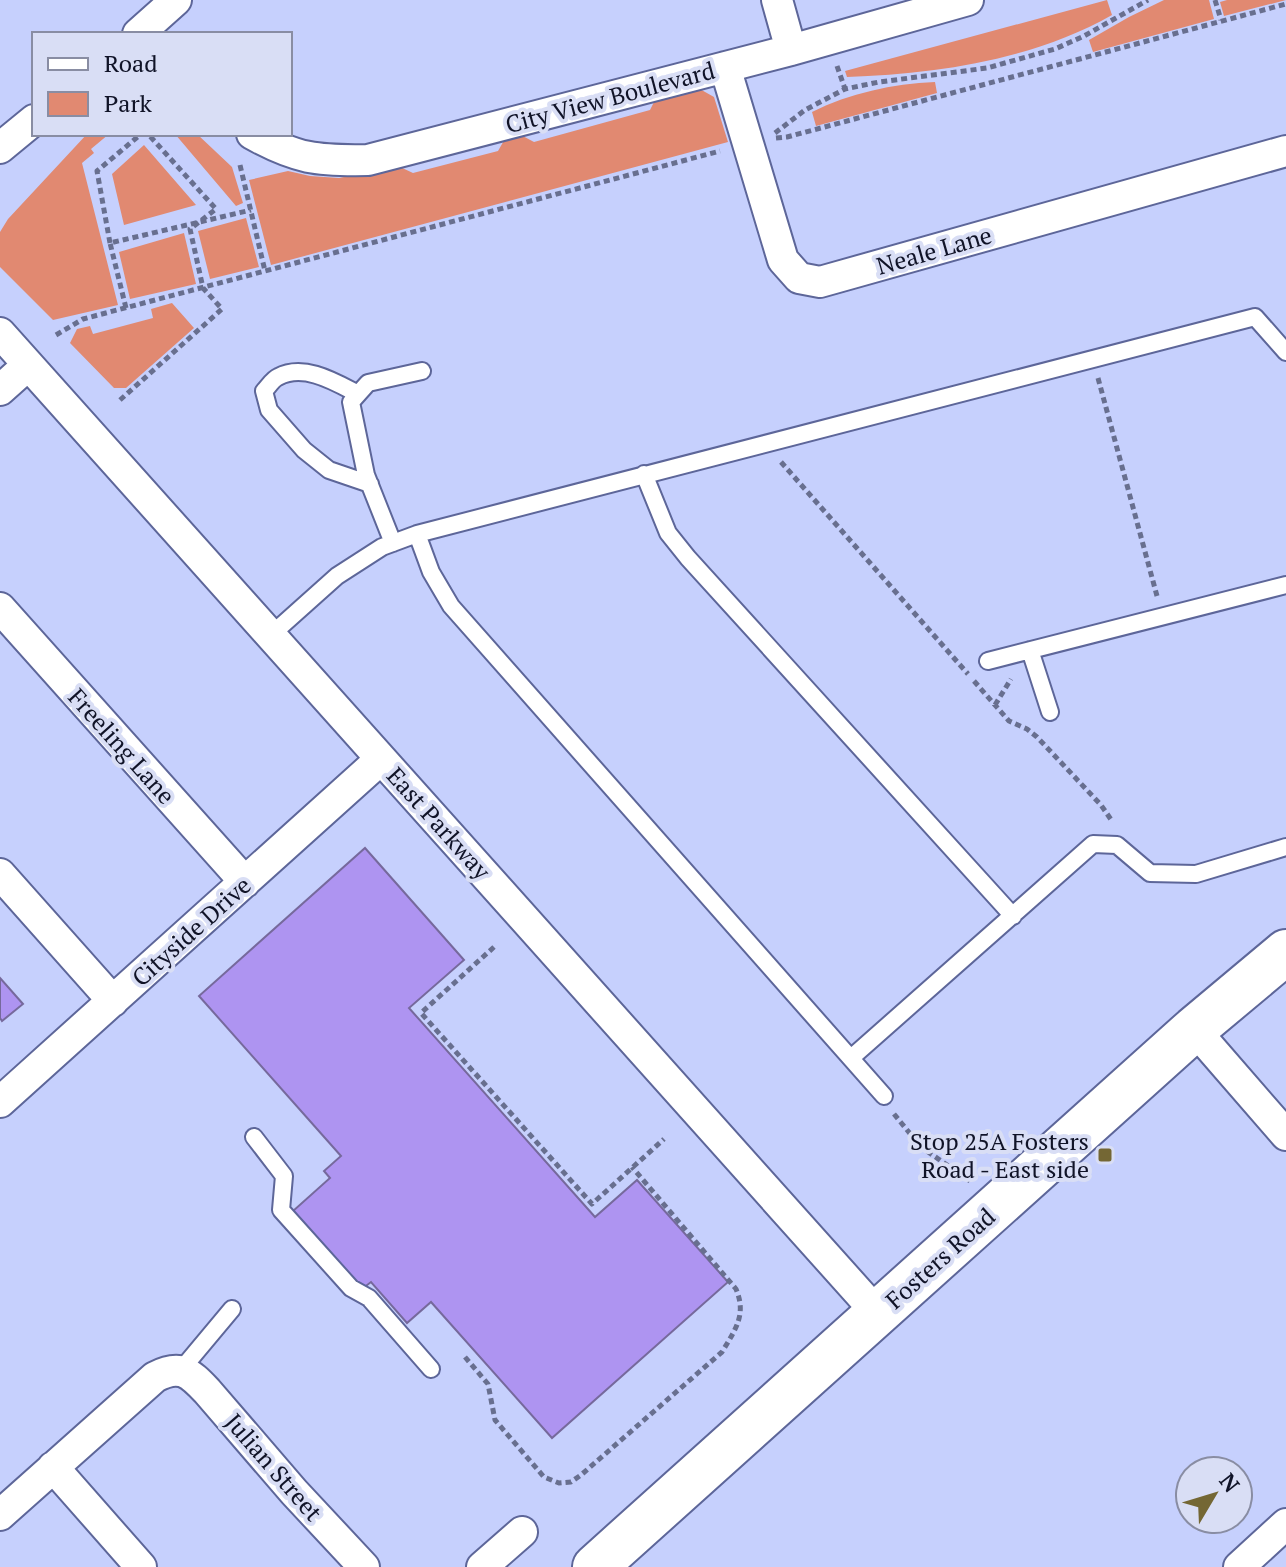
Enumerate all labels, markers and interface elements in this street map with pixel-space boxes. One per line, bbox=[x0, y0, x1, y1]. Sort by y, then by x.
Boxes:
legend bbox=[32, 32, 292, 136]
text: Road bbox=[104, 47, 158, 79]
street label: City View Boulevard bbox=[502, 54, 718, 140]
text: Park bbox=[104, 87, 153, 119]
street label: Neale Lane bbox=[873, 218, 995, 282]
street label: Freeling Lane bbox=[62, 681, 182, 811]
street label: East Parkway bbox=[380, 760, 499, 887]
street label: Cityside Drive bbox=[125, 869, 257, 993]
place label: Stop 25A Fosters Road - East side bbox=[910, 1125, 1089, 1185]
marker: Stop 25A Fosters Road - East side bbox=[1096, 1146, 1114, 1164]
street label: Fosters Road bbox=[879, 1200, 1001, 1316]
street label: Julian Street bbox=[218, 1406, 330, 1528]
north arrow bbox=[1174, 1455, 1254, 1535]
text: N bbox=[1214, 1467, 1247, 1498]

